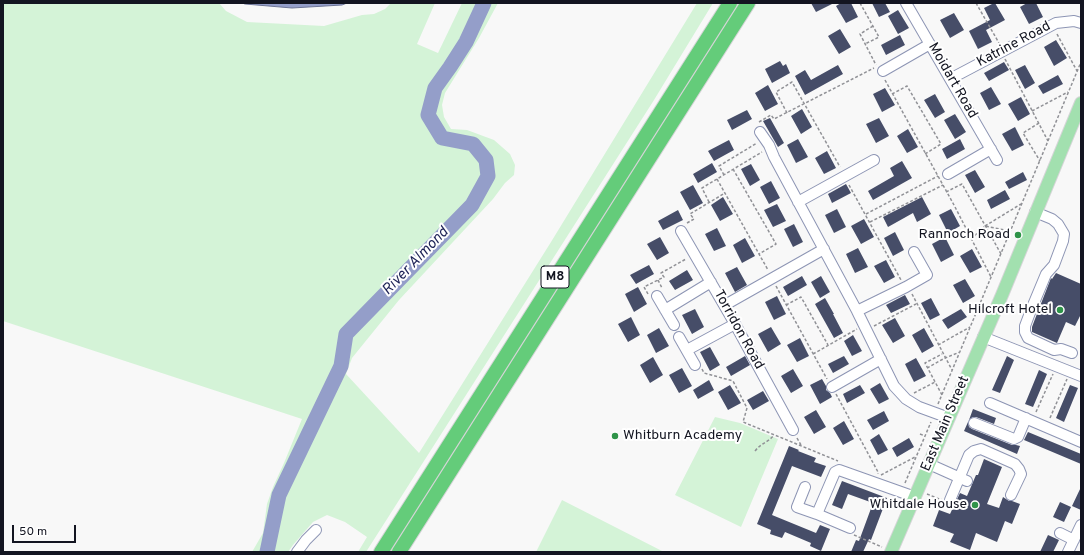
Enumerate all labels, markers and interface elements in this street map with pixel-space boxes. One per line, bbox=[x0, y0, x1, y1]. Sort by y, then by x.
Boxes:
street label: Katrine Road bbox=[974, 19, 1054, 71]
street label: Moidart Road bbox=[924, 40, 980, 122]
water label: River Almond bbox=[379, 224, 453, 300]
place label: Rannoch Road bbox=[919, 227, 1010, 243]
marker: Rannoch Road bbox=[1013, 230, 1023, 240]
road number: M8 bbox=[541, 266, 569, 288]
street label: Torridon Road bbox=[709, 287, 767, 373]
place label: Hilcroft Hotel bbox=[968, 302, 1052, 318]
marker: Hilcroft Hotel bbox=[1055, 305, 1065, 315]
street label: East Main Street bbox=[918, 374, 974, 474]
place label: Whitburn Academy bbox=[623, 428, 742, 444]
marker: Whitburn Academy bbox=[610, 431, 620, 441]
place label: Whitdale House bbox=[869, 497, 967, 513]
marker: Whitdale House bbox=[970, 500, 980, 510]
scale bar bbox=[14, 517, 78, 543]
text: 50 m bbox=[19, 524, 47, 540]

